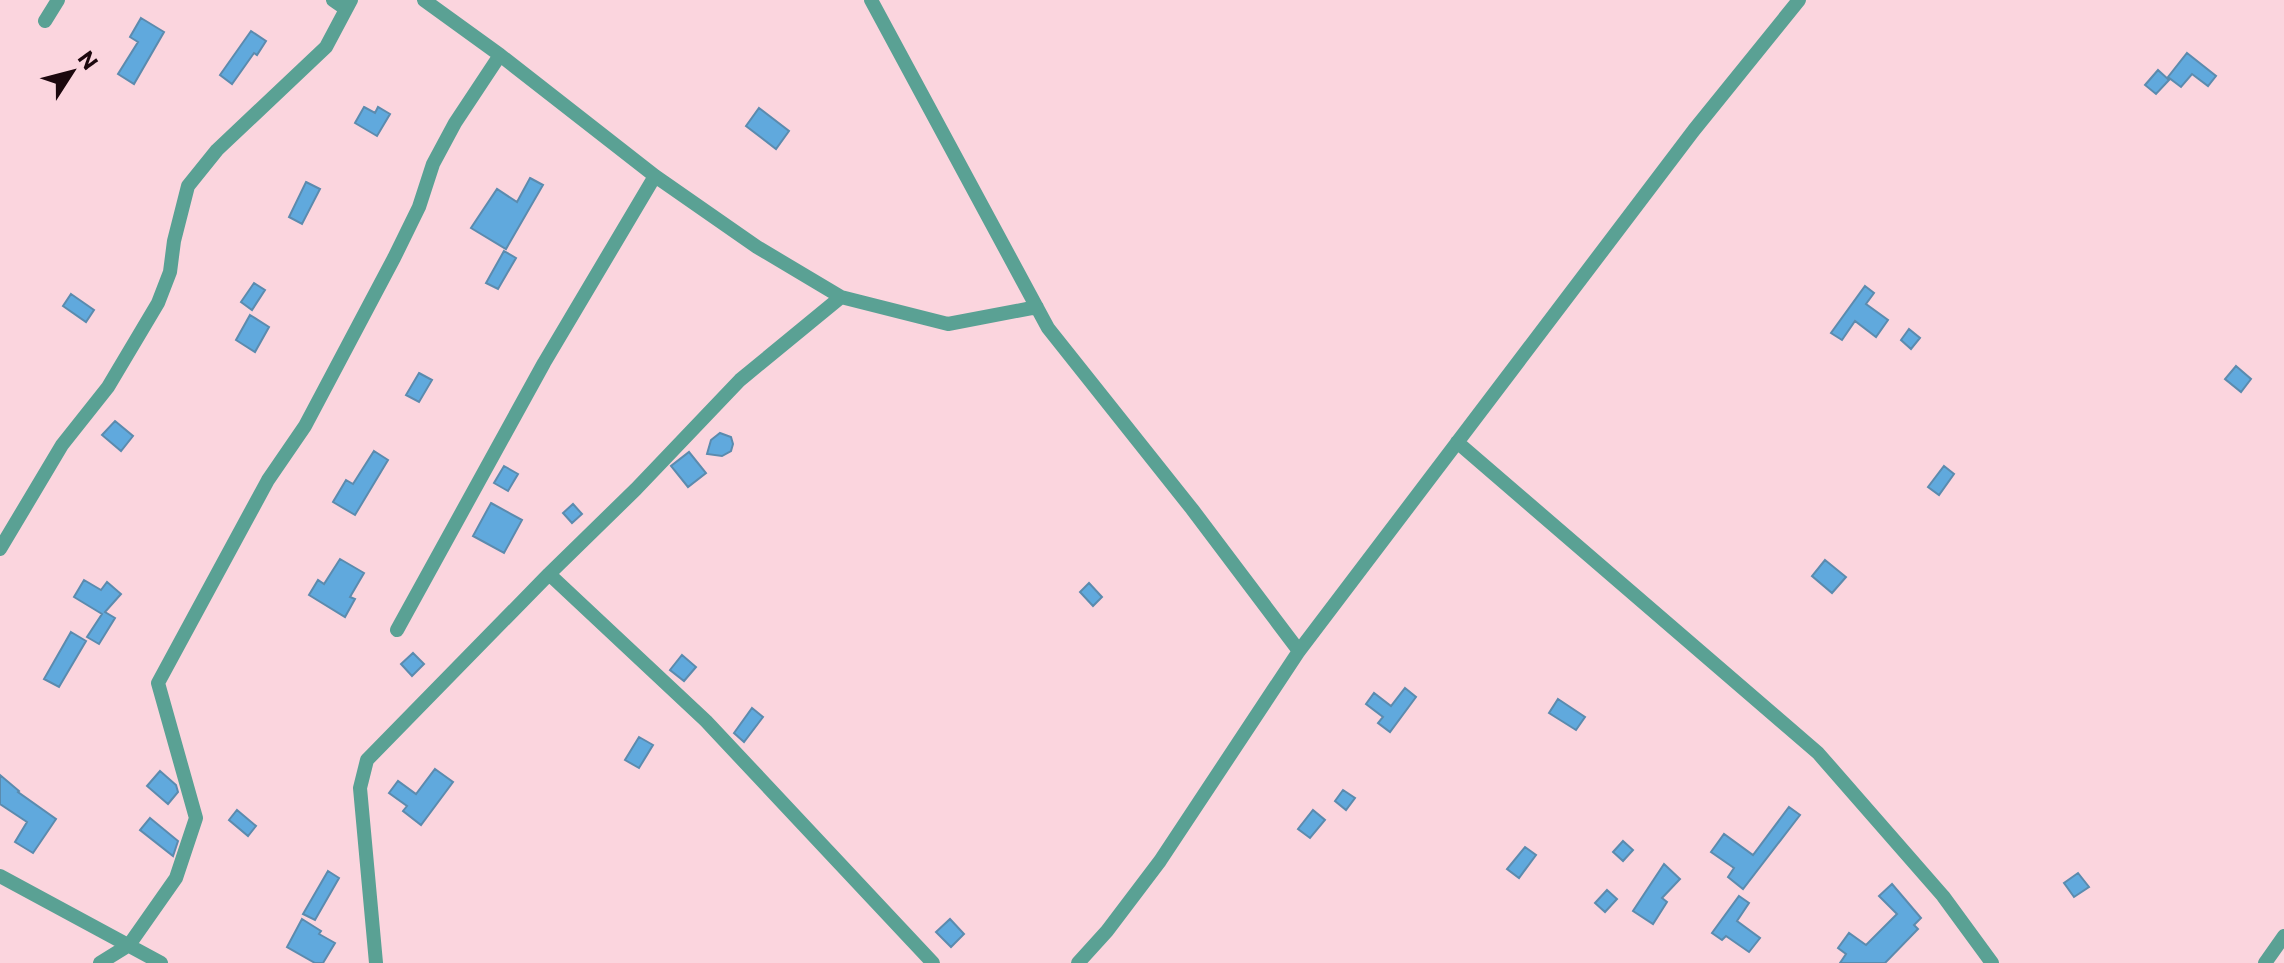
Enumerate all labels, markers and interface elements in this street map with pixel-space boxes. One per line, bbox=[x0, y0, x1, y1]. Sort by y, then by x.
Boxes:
north arrow bbox=[32, 32, 112, 112]
text: N bbox=[73, 45, 104, 75]

